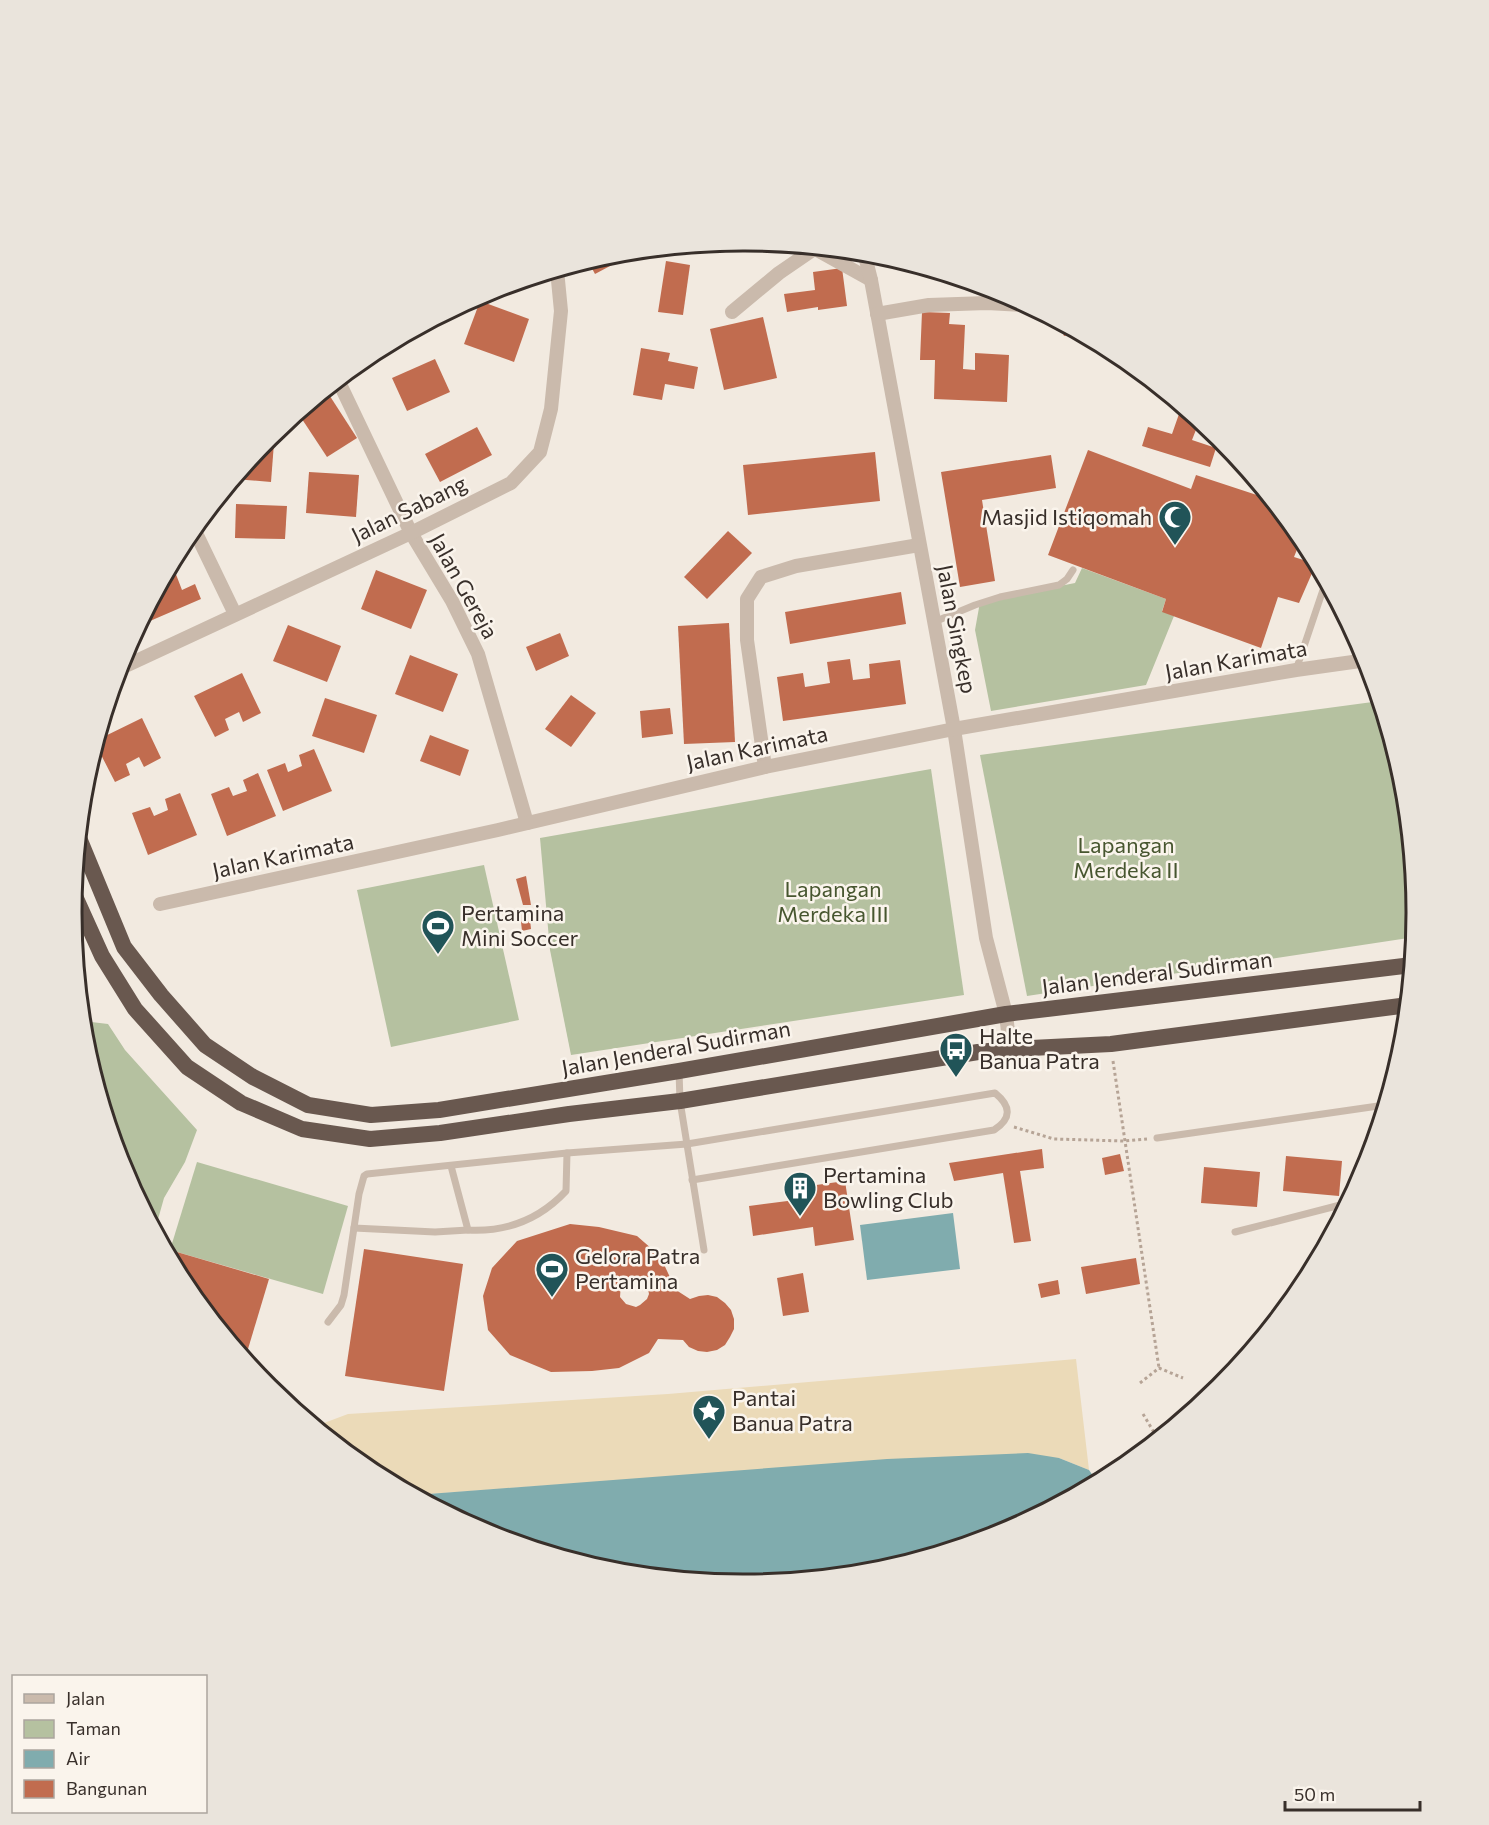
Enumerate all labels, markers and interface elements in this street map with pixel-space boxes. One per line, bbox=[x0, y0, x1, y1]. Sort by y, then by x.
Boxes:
street label: Jalan Sabang bbox=[347, 469, 471, 548]
mosque icon: Masjid Istiqomah bbox=[1157, 499, 1193, 546]
place label: Masjid Istiqomah bbox=[981, 503, 1152, 530]
street label: Jalan Gereja bbox=[424, 528, 505, 643]
street label: Jalan Singkep bbox=[932, 562, 983, 696]
street label: Jalan Karimata bbox=[1163, 634, 1309, 685]
street label: Jalan Karimata bbox=[684, 719, 830, 776]
street label: Jalan Karimata bbox=[210, 827, 356, 884]
park label: Lapangan Merdeka II bbox=[1073, 831, 1179, 883]
park label: Lapangan Merdeka III bbox=[777, 875, 889, 927]
place label: Pertamina Mini Soccer bbox=[461, 899, 579, 951]
sports icon: Pertamina Mini Soccer bbox=[420, 908, 456, 955]
street label: Jalan Jenderal Sudirman bbox=[1040, 945, 1274, 1000]
street label: Jalan Jenderal Sudirman bbox=[559, 1014, 793, 1081]
place label: Halte Banua Patra bbox=[979, 1022, 1100, 1074]
bus stop icon: Halte Banua Patra bbox=[938, 1031, 974, 1078]
place label: Pertamina Bowling Club bbox=[823, 1161, 954, 1213]
building icon: Pertamina Bowling Club bbox=[782, 1170, 818, 1217]
place label: Gelora Patra Pertamina bbox=[575, 1242, 700, 1294]
sports icon: Gelora Patra Pertamina bbox=[534, 1251, 570, 1298]
place label: Pantai Banua Patra bbox=[732, 1384, 853, 1436]
place icon: Pantai Banua Patra bbox=[691, 1393, 727, 1440]
legend bbox=[12, 1675, 207, 1813]
text: Jalan bbox=[66, 1687, 105, 1709]
text: Taman bbox=[66, 1717, 121, 1739]
text: Air bbox=[66, 1747, 90, 1769]
scale bar bbox=[1285, 1774, 1420, 1812]
text: Bangunan bbox=[66, 1777, 147, 1799]
text: 50 m bbox=[1294, 1783, 1335, 1805]

